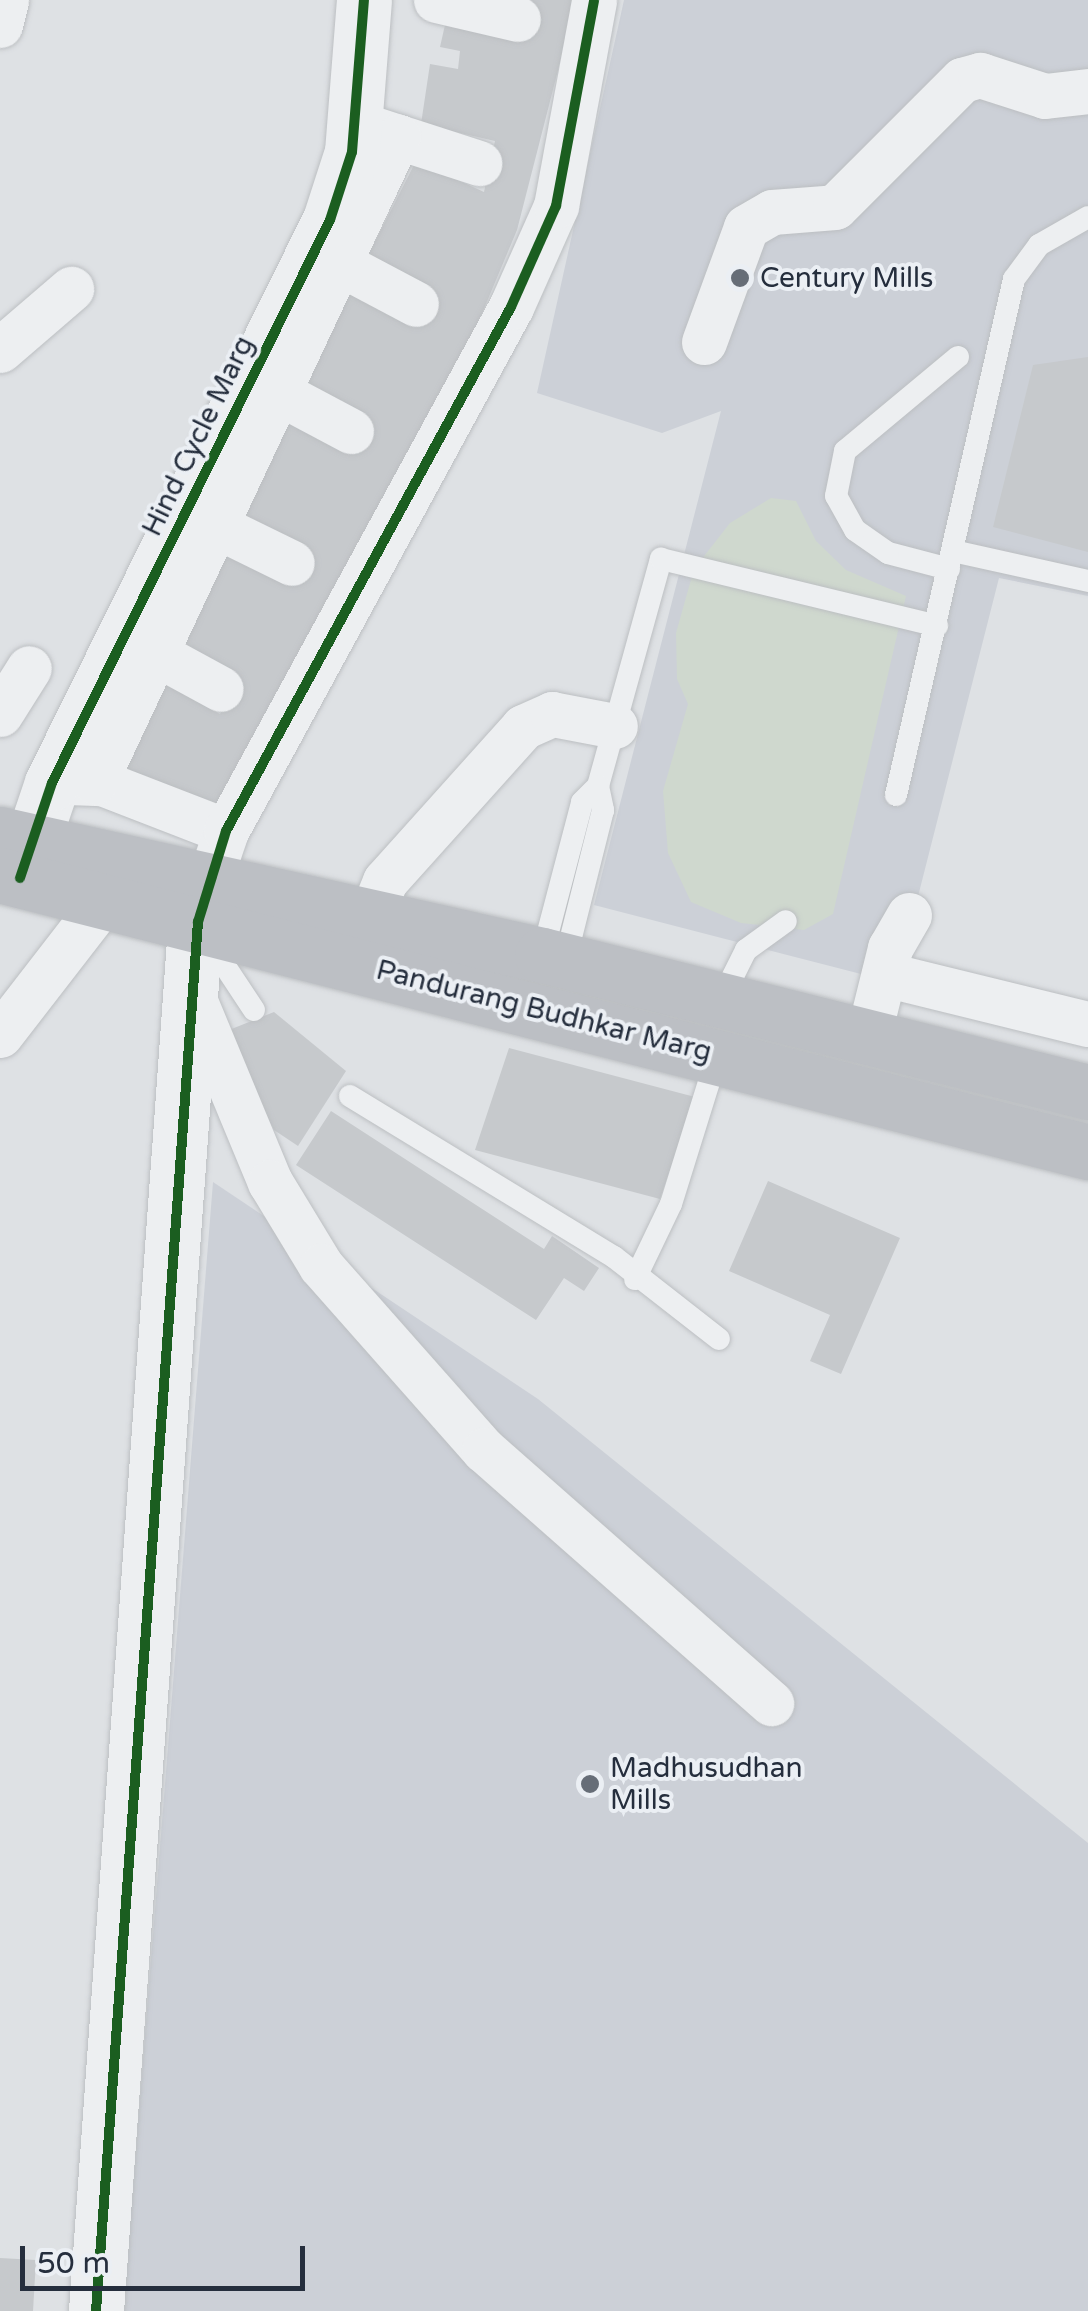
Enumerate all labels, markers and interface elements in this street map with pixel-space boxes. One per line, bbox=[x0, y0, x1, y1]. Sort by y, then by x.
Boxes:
place label: Century Mills bbox=[760, 261, 933, 295]
marker: Century Mills bbox=[729, 267, 751, 289]
street label: Hind Cycle Marg bbox=[135, 330, 261, 542]
street label: Pandurang Budhkar Marg bbox=[373, 953, 715, 1069]
place label: Madhusudhan Mills bbox=[610, 1751, 802, 1817]
marker: Madhusudhan Mills bbox=[579, 1773, 601, 1795]
scale bar bbox=[25, 2226, 310, 2288]
text: 50 m bbox=[37, 2245, 110, 2282]

